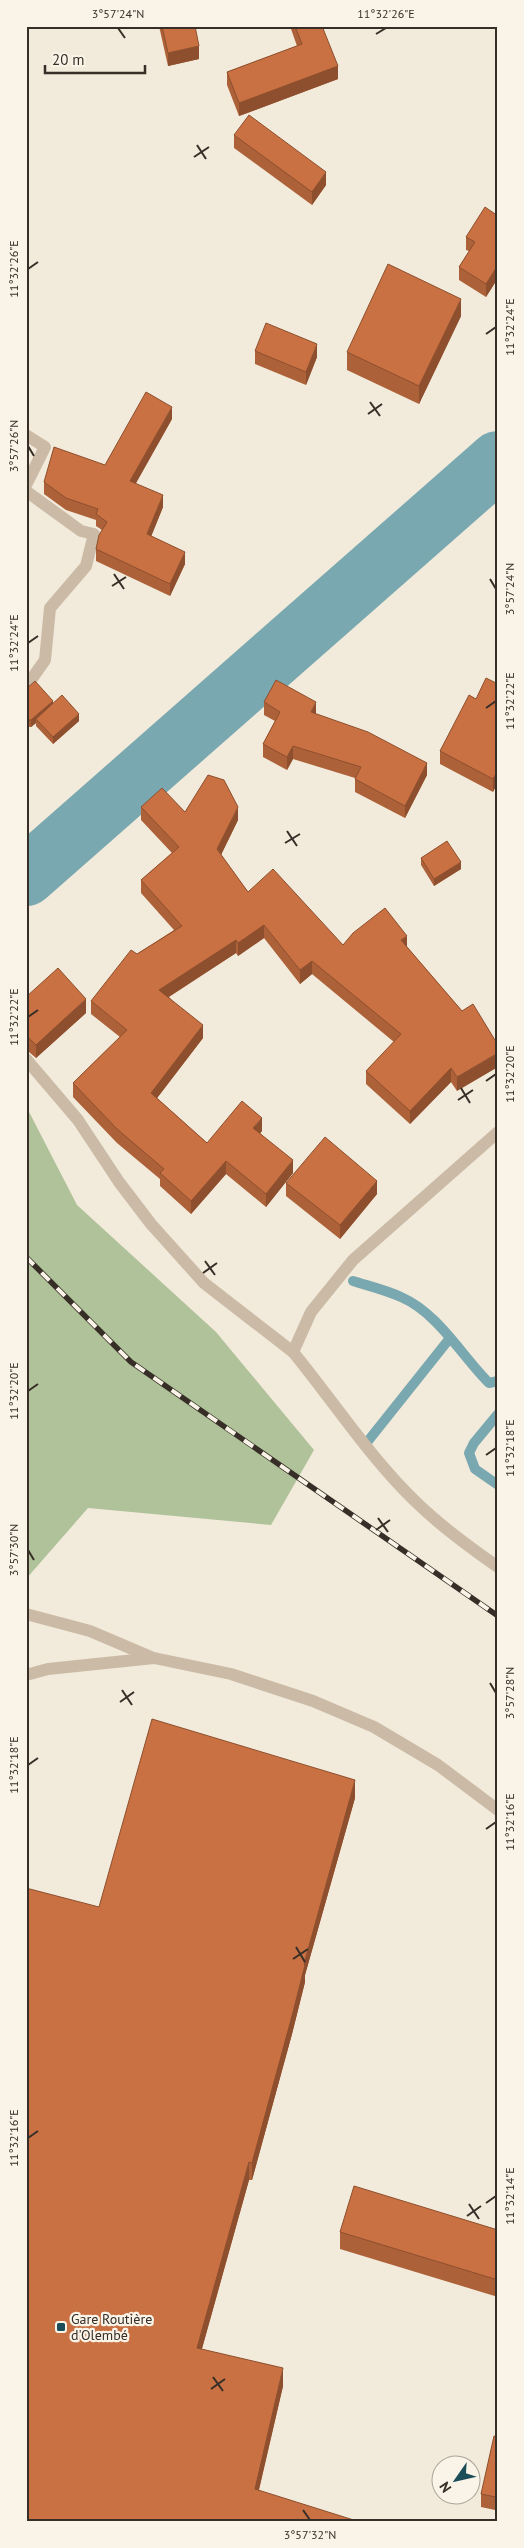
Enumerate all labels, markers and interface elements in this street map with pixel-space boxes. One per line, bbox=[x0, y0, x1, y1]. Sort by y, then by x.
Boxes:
text: 3°57'24"N bbox=[92, 6, 144, 21]
text: 11°32'26"E bbox=[357, 6, 415, 21]
scale bar bbox=[45, 42, 145, 74]
text: 20 m bbox=[52, 50, 85, 69]
text: 11°32'26"E bbox=[6, 240, 21, 298]
text: 11°32'24"E bbox=[502, 298, 517, 356]
text: 3°57'26"N bbox=[6, 420, 21, 472]
text: 3°57'24"N bbox=[502, 563, 517, 615]
text: 11°32'24"E bbox=[6, 614, 21, 672]
text: 11°32'22"E bbox=[502, 672, 517, 730]
text: 11°32'22"E bbox=[6, 988, 21, 1046]
text: 11°32'20"E bbox=[502, 1045, 517, 1103]
text: 11°32'20"E bbox=[6, 1362, 21, 1420]
text: 11°32'18"E bbox=[502, 1419, 517, 1477]
text: 3°57'30"N bbox=[6, 1524, 21, 1576]
text: 3°57'28"N bbox=[502, 1667, 517, 1719]
text: 11°32'18"E bbox=[6, 1736, 21, 1794]
text: 11°32'16"E bbox=[502, 1793, 517, 1851]
text: 11°32'16"E bbox=[6, 2109, 21, 2167]
text: 11°32'14"E bbox=[502, 2167, 517, 2225]
place label: Gare Routière d'Olembé bbox=[71, 2310, 152, 2344]
marker: Gare Routière d'Olembé bbox=[55, 2321, 67, 2333]
north arrow bbox=[432, 2456, 482, 2506]
text: N bbox=[435, 2478, 455, 2496]
text: 3°57'32"N bbox=[284, 2527, 336, 2542]

